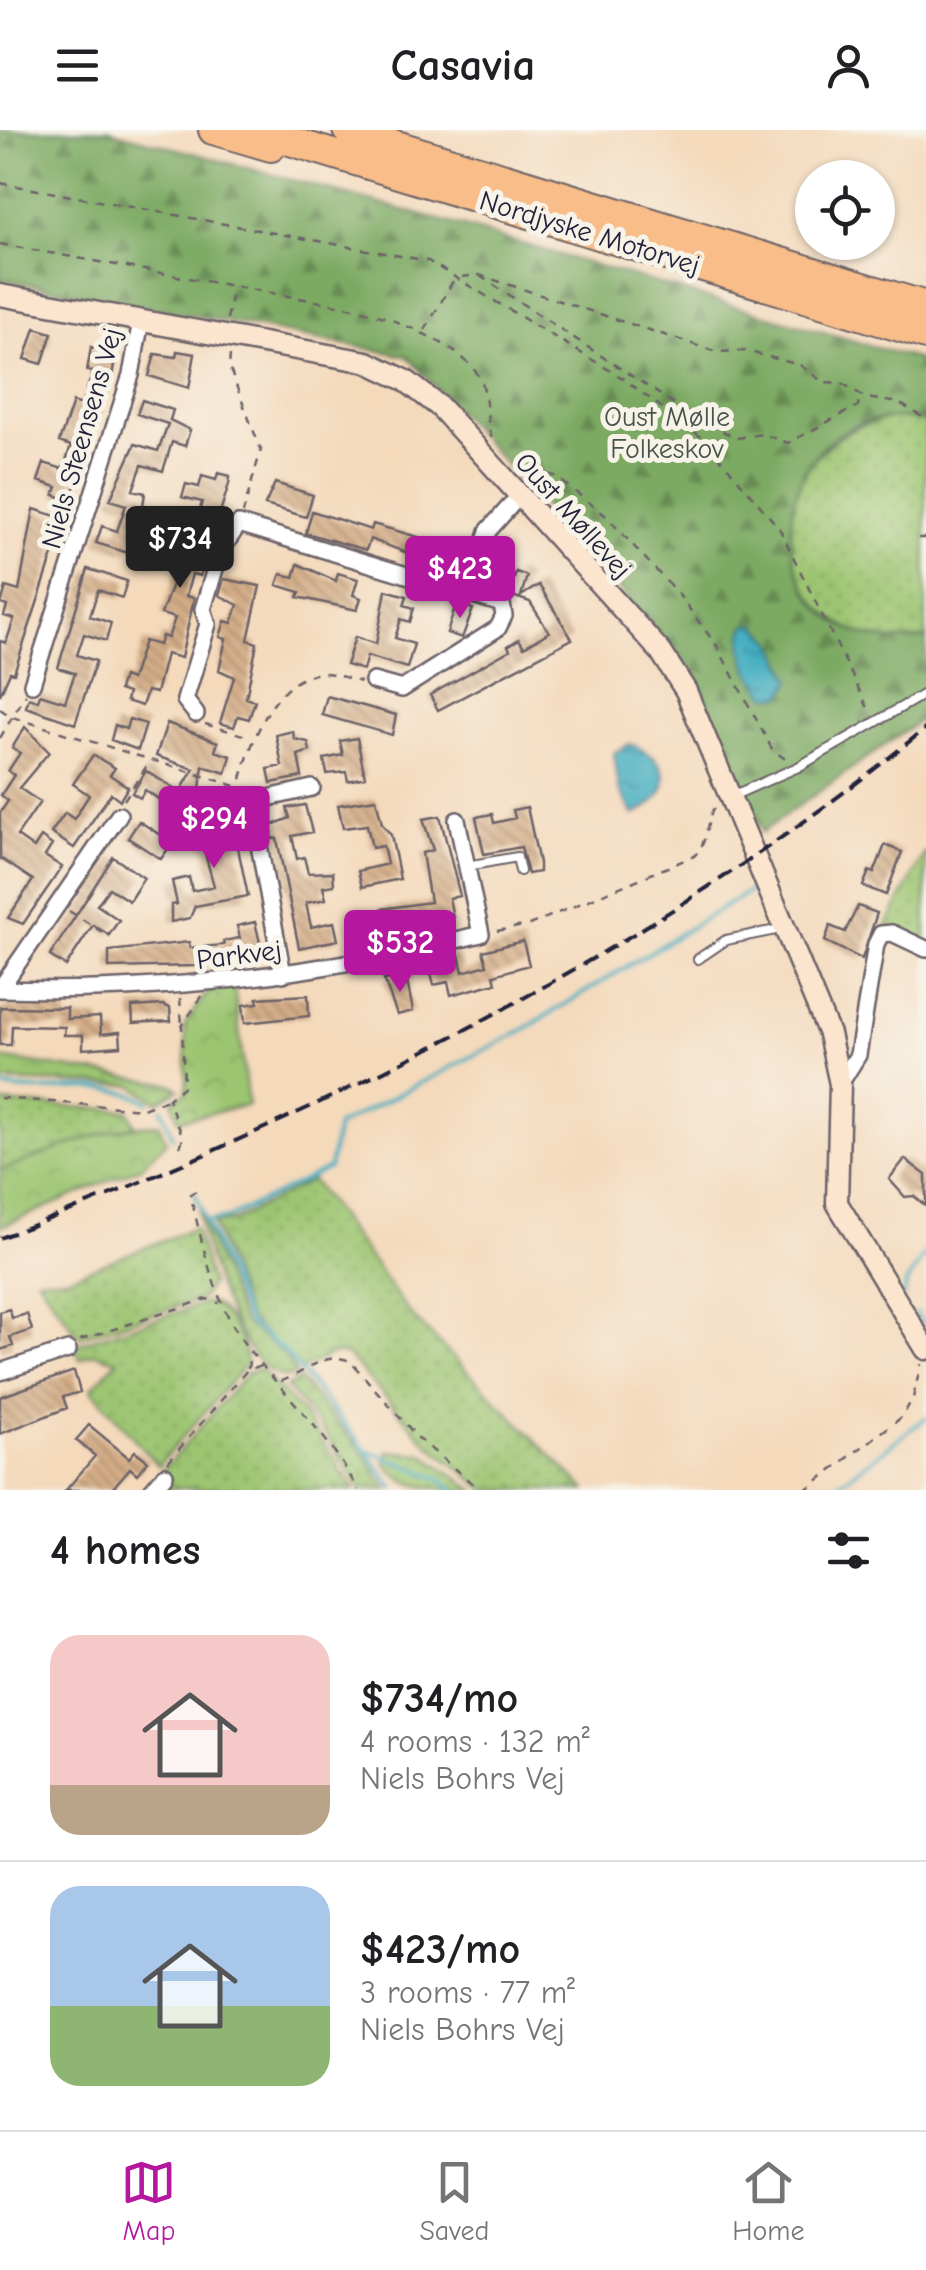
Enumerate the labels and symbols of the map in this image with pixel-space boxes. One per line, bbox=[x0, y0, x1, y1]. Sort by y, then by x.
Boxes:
street label: Nordjyske Motorvej bbox=[476, 184, 704, 282]
street label: Niels Steensens Vej bbox=[35, 324, 129, 552]
park label: Oust Mølle Folkeskov bbox=[604, 401, 730, 465]
street label: Oust Møllevej bbox=[509, 446, 638, 585]
pin: $734 bbox=[121, 506, 239, 591]
pin: $423 bbox=[401, 536, 519, 621]
pin: $294 bbox=[155, 786, 273, 871]
pin: $532 bbox=[341, 910, 459, 995]
street label: Parkvej bbox=[195, 934, 283, 976]

